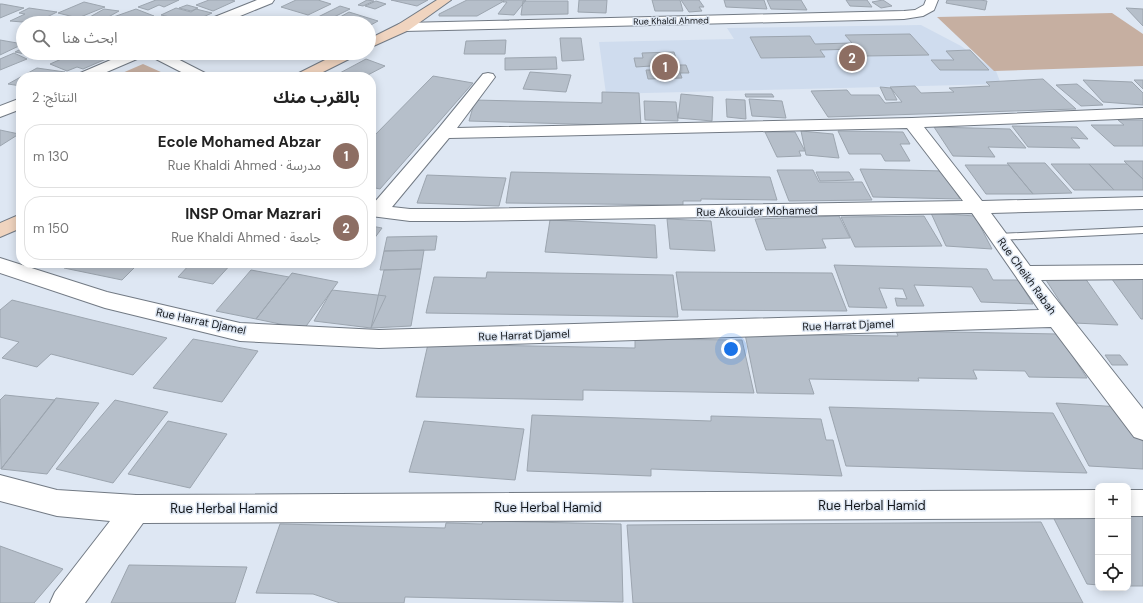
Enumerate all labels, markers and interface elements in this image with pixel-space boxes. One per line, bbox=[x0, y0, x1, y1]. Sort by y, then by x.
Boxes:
street label: Rue Khaldi Ahmed bbox=[633, 14, 709, 28]
search box bbox=[16, 16, 376, 60]
icon: search bbox=[30, 27, 52, 49]
text: ابحث هنا bbox=[62, 28, 118, 48]
pin: 2 bbox=[839, 43, 865, 73]
pin: 1 bbox=[652, 52, 678, 82]
text: بالقرب منك bbox=[273, 86, 360, 108]
text: النتائج: 2 bbox=[32, 89, 77, 106]
text: Ecole Mohamed Abzar bbox=[158, 132, 321, 152]
text: 130 m bbox=[33, 148, 69, 165]
text: 1 bbox=[344, 148, 348, 165]
text: مدرسة · Rue Khaldi Ahmed bbox=[168, 157, 321, 174]
street label: Rue Akouider Mohamed bbox=[696, 203, 818, 219]
text: INSP Omar Mazrari bbox=[185, 204, 321, 224]
text: 150 m bbox=[33, 220, 69, 237]
text: 2 bbox=[342, 220, 350, 237]
text: جامعة · Rue Khaldi Ahmed bbox=[171, 229, 321, 246]
street label: Rue Cheikh Rabah bbox=[994, 235, 1060, 317]
street label: Rue Harrat Djamel bbox=[155, 305, 247, 337]
street label: Rue Harrat Djamel bbox=[802, 316, 894, 334]
street label: Rue Harrat Djamel bbox=[478, 326, 570, 344]
your location bbox=[721, 339, 741, 359]
map controls bbox=[1095, 483, 1131, 591]
button: + bbox=[1095, 483, 1131, 519]
street label: Rue Herbal Hamid bbox=[818, 497, 926, 514]
street label: Rue Herbal Hamid bbox=[494, 499, 602, 516]
street label: Rue Herbal Hamid bbox=[170, 500, 278, 517]
button: − bbox=[1095, 519, 1131, 555]
button: locate bbox=[1095, 555, 1131, 591]

